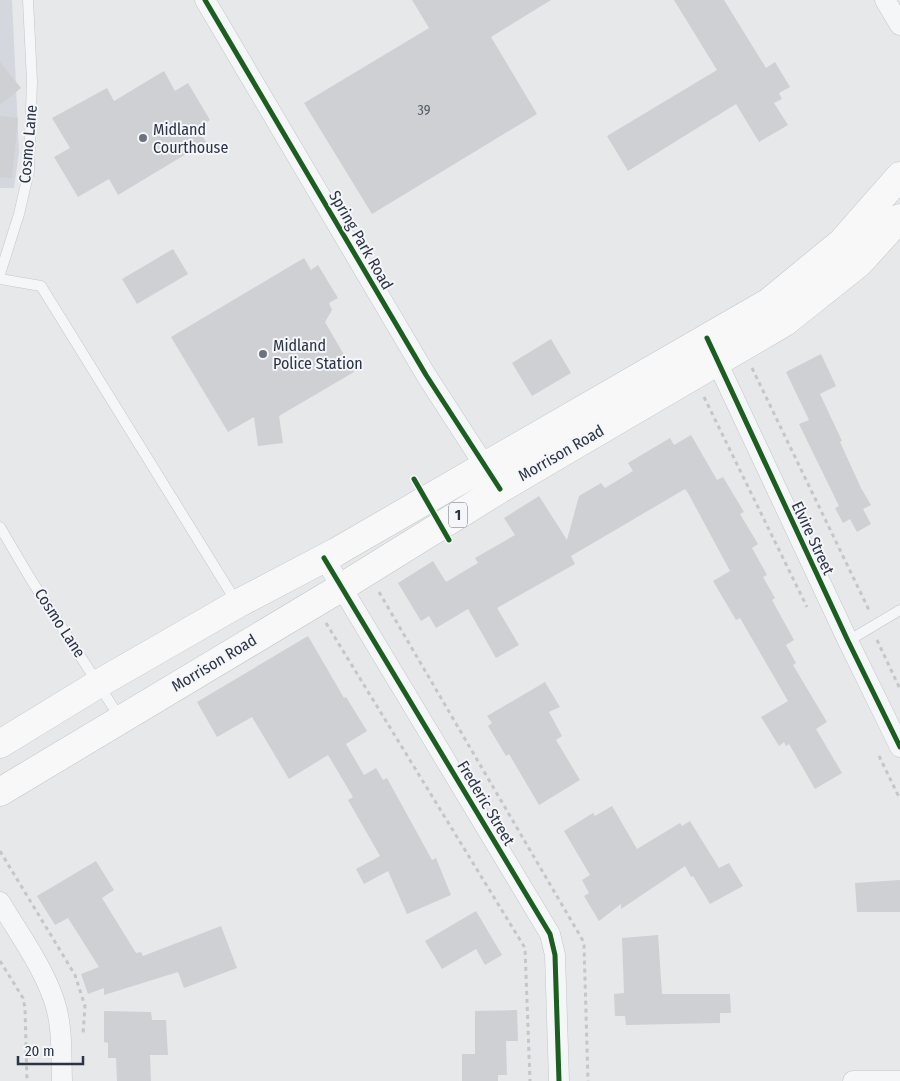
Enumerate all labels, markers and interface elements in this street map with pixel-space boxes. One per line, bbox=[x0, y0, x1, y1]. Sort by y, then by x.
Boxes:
house number: 39 bbox=[418, 102, 431, 119]
street label: Cosmo Lane bbox=[15, 104, 41, 184]
place label: Midland Courthouse bbox=[153, 120, 228, 157]
marker: Midland Courthouse bbox=[137, 132, 149, 144]
street label: Spring Park Road bbox=[325, 187, 397, 293]
place label: Midland Police Station bbox=[273, 336, 363, 373]
marker: Midland Police Station bbox=[257, 348, 269, 360]
street label: Morrison Road bbox=[515, 421, 607, 485]
street label: Elvire Street bbox=[788, 498, 839, 578]
road number: 1 bbox=[449, 502, 467, 528]
street label: Cosmo Lane bbox=[31, 585, 89, 661]
street label: Morrison Road bbox=[168, 630, 260, 696]
street label: Frederic Street bbox=[453, 757, 519, 849]
scale bar bbox=[18, 1034, 82, 1066]
text: 20 m bbox=[25, 1042, 55, 1060]

